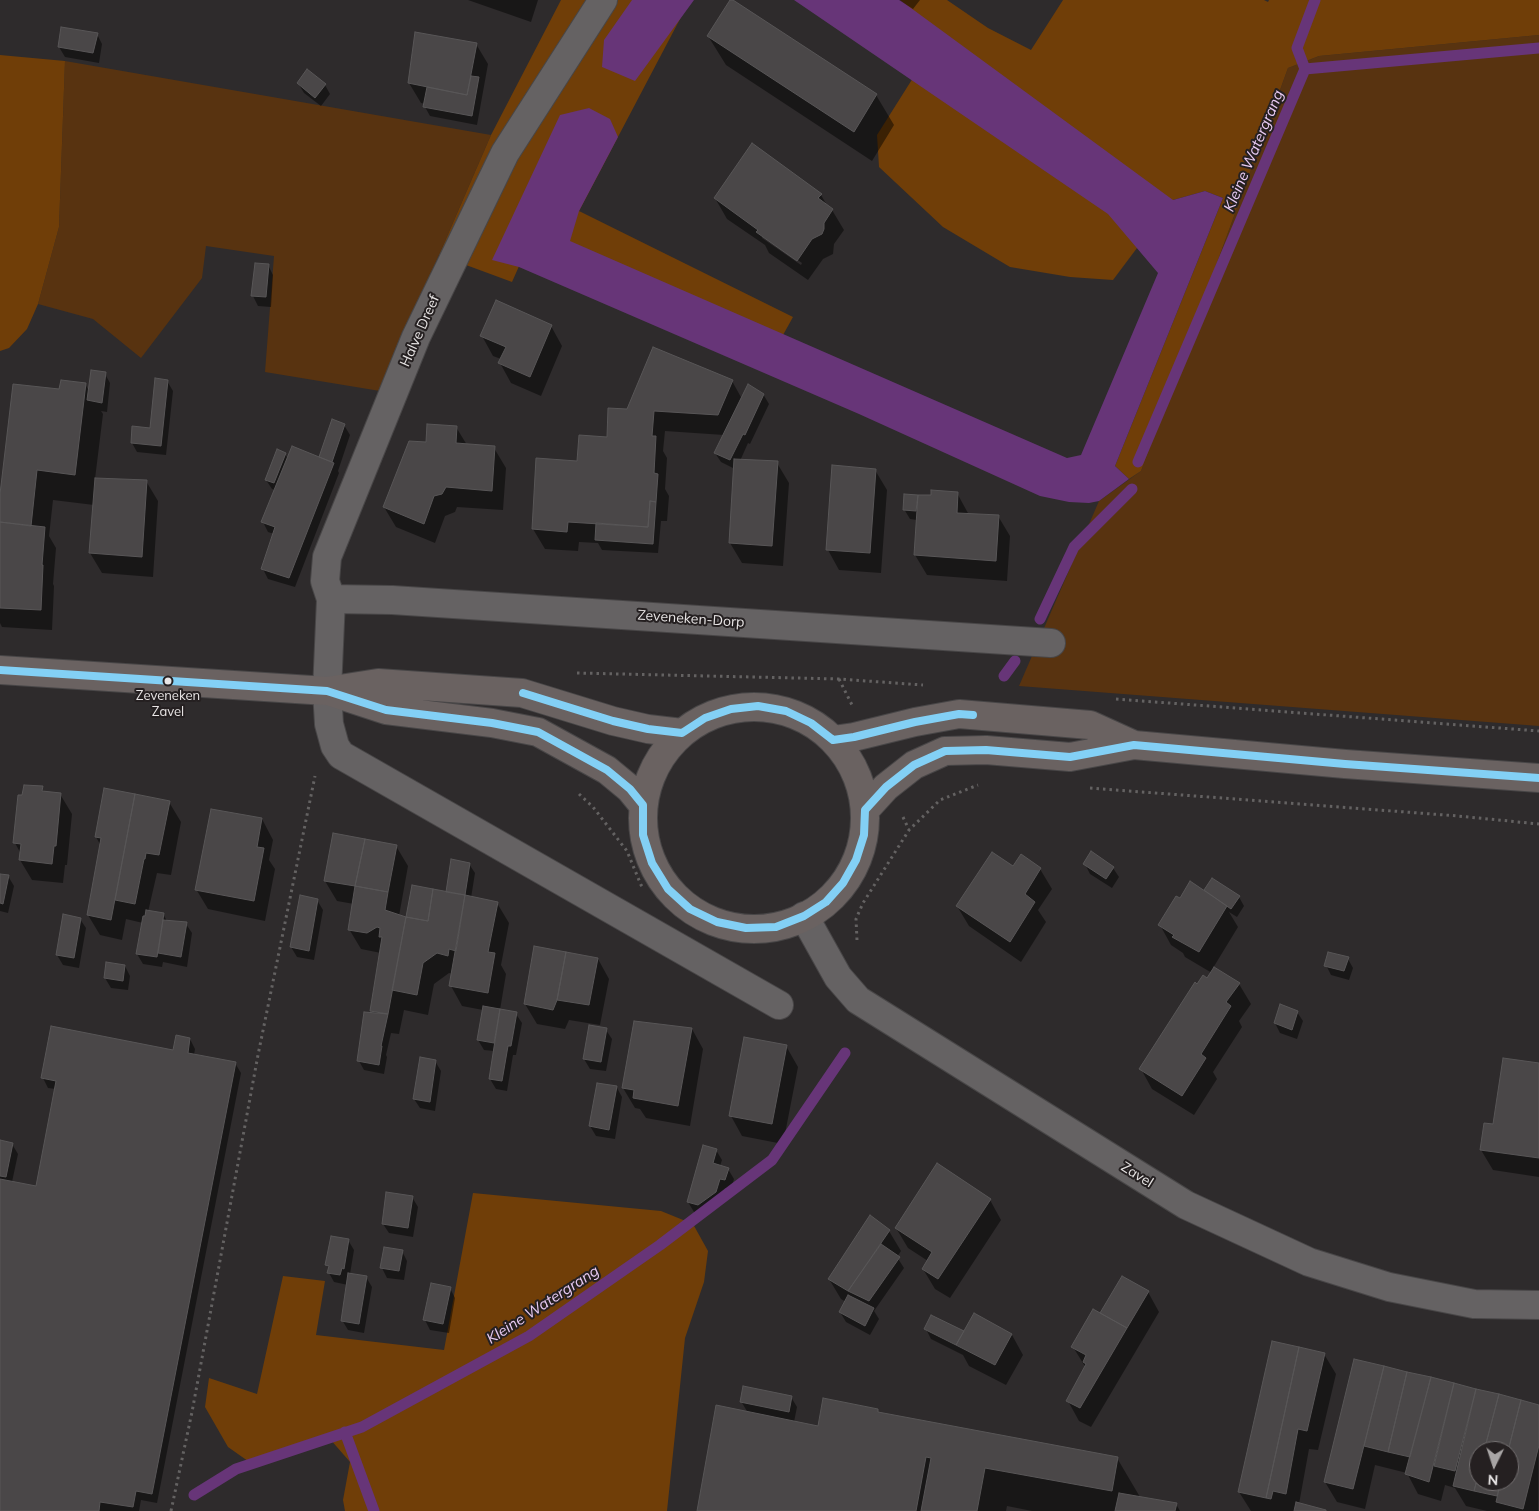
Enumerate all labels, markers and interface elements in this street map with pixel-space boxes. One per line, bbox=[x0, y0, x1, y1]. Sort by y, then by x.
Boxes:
water label: Kleine Watergrang bbox=[1220, 87, 1288, 215]
street label: Halve Dreef bbox=[397, 293, 443, 369]
street label: Zeveneken-Dorp bbox=[637, 607, 745, 631]
marker: Zeveneken Zavel bbox=[163, 676, 173, 686]
place label: Zeveneken Zavel bbox=[136, 688, 200, 719]
street label: Zavel bbox=[1118, 1159, 1156, 1191]
water label: Kleine Watergrang bbox=[483, 1262, 603, 1348]
north arrow bbox=[1469, 1441, 1519, 1491]
text: N bbox=[1487, 1471, 1499, 1489]

